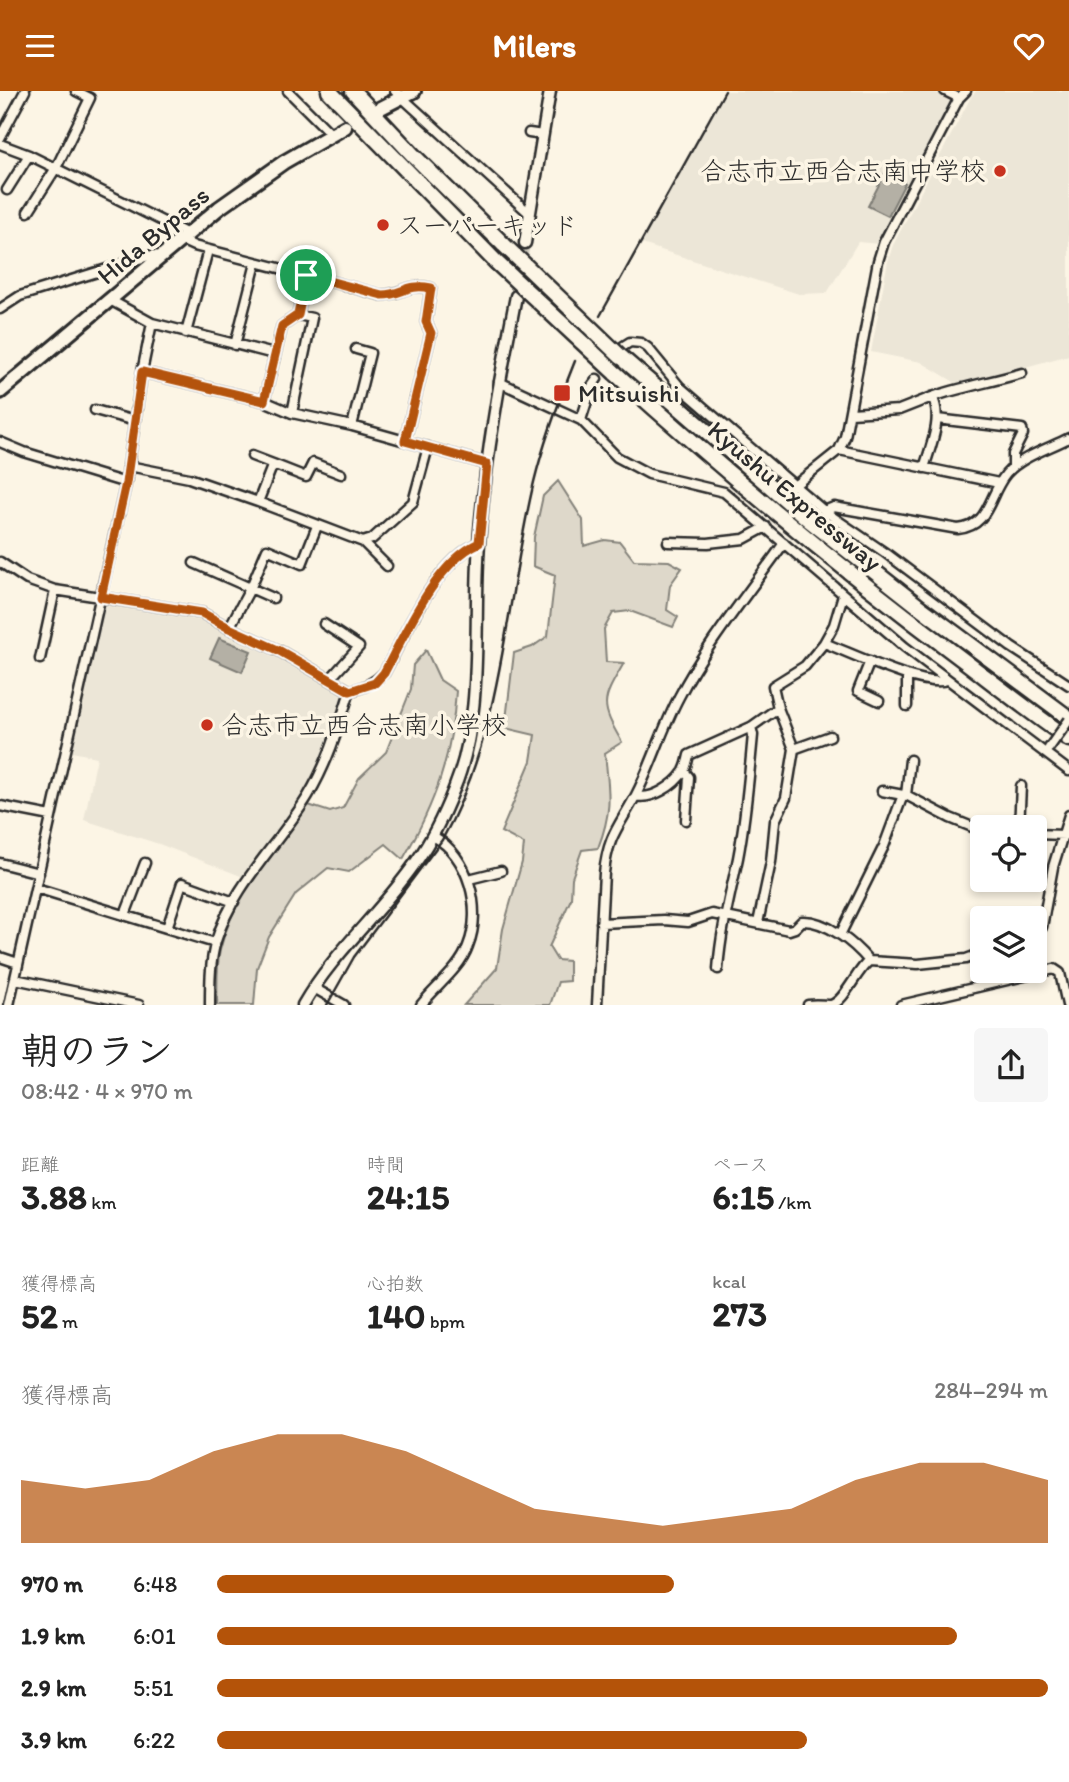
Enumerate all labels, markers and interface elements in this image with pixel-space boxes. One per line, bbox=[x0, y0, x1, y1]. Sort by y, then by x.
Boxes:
icon: menu bbox=[21, 27, 59, 65]
text: Milers bbox=[492, 27, 577, 65]
icon: heart bbox=[1010, 27, 1048, 65]
place label: 合志市立西合志南中学校 bbox=[700, 155, 986, 187]
marker: 合志市立西合志南中学校 bbox=[992, 163, 1008, 179]
street label: Hida Bypass bbox=[90, 179, 216, 291]
place label: スーパーキッド bbox=[397, 209, 578, 241]
marker: スーパーキッド bbox=[375, 217, 391, 233]
pin bbox=[276, 245, 336, 305]
icon: arrive bbox=[287, 256, 325, 294]
place label: Mitsuishi bbox=[578, 377, 680, 409]
marker: Mitsuishi bbox=[552, 383, 572, 403]
street label: Kyushu Expressway bbox=[701, 414, 889, 578]
place label: 合志市立西合志南小学校 bbox=[221, 709, 507, 741]
marker: 合志市立西合志南小学校 bbox=[199, 717, 215, 733]
map controls bbox=[970, 815, 1047, 983]
button: locate bbox=[970, 815, 1047, 892]
button: layers bbox=[970, 906, 1047, 983]
text: 朝のラン bbox=[21, 1028, 173, 1074]
button: share bbox=[974, 1028, 1048, 1102]
text: 08:42 · 4 × 970 m bbox=[21, 1077, 193, 1105]
text: 距離 bbox=[21, 1153, 59, 1176]
text: 時間 bbox=[367, 1153, 405, 1176]
text: ペース bbox=[712, 1153, 768, 1176]
text: 3.88 bbox=[21, 1176, 87, 1218]
text: 24:15 bbox=[367, 1176, 449, 1218]
text: 6:15 bbox=[712, 1176, 774, 1218]
text: km bbox=[87, 1191, 116, 1214]
text: /km bbox=[774, 1191, 811, 1214]
text: kcal bbox=[712, 1270, 746, 1293]
text: 獲得標高 bbox=[21, 1272, 97, 1295]
text: 心拍数 bbox=[367, 1272, 424, 1295]
text: 273 bbox=[712, 1293, 767, 1335]
text: 52 bbox=[21, 1295, 58, 1337]
text: 140 bbox=[367, 1295, 426, 1337]
text: m bbox=[58, 1310, 78, 1333]
text: bpm bbox=[426, 1310, 465, 1333]
text: 284–294 m bbox=[934, 1376, 1048, 1404]
text: 獲得標高 bbox=[21, 1381, 113, 1409]
text: 970 m bbox=[21, 1570, 83, 1598]
text: 6:48 bbox=[133, 1570, 177, 1598]
text: 1.9 km bbox=[21, 1622, 85, 1650]
text: 6:01 bbox=[133, 1622, 176, 1650]
text: 2.9 km bbox=[21, 1674, 86, 1702]
text: 5:51 bbox=[133, 1674, 173, 1702]
text: 3.9 km bbox=[21, 1726, 87, 1754]
text: 6:22 bbox=[133, 1726, 175, 1754]

